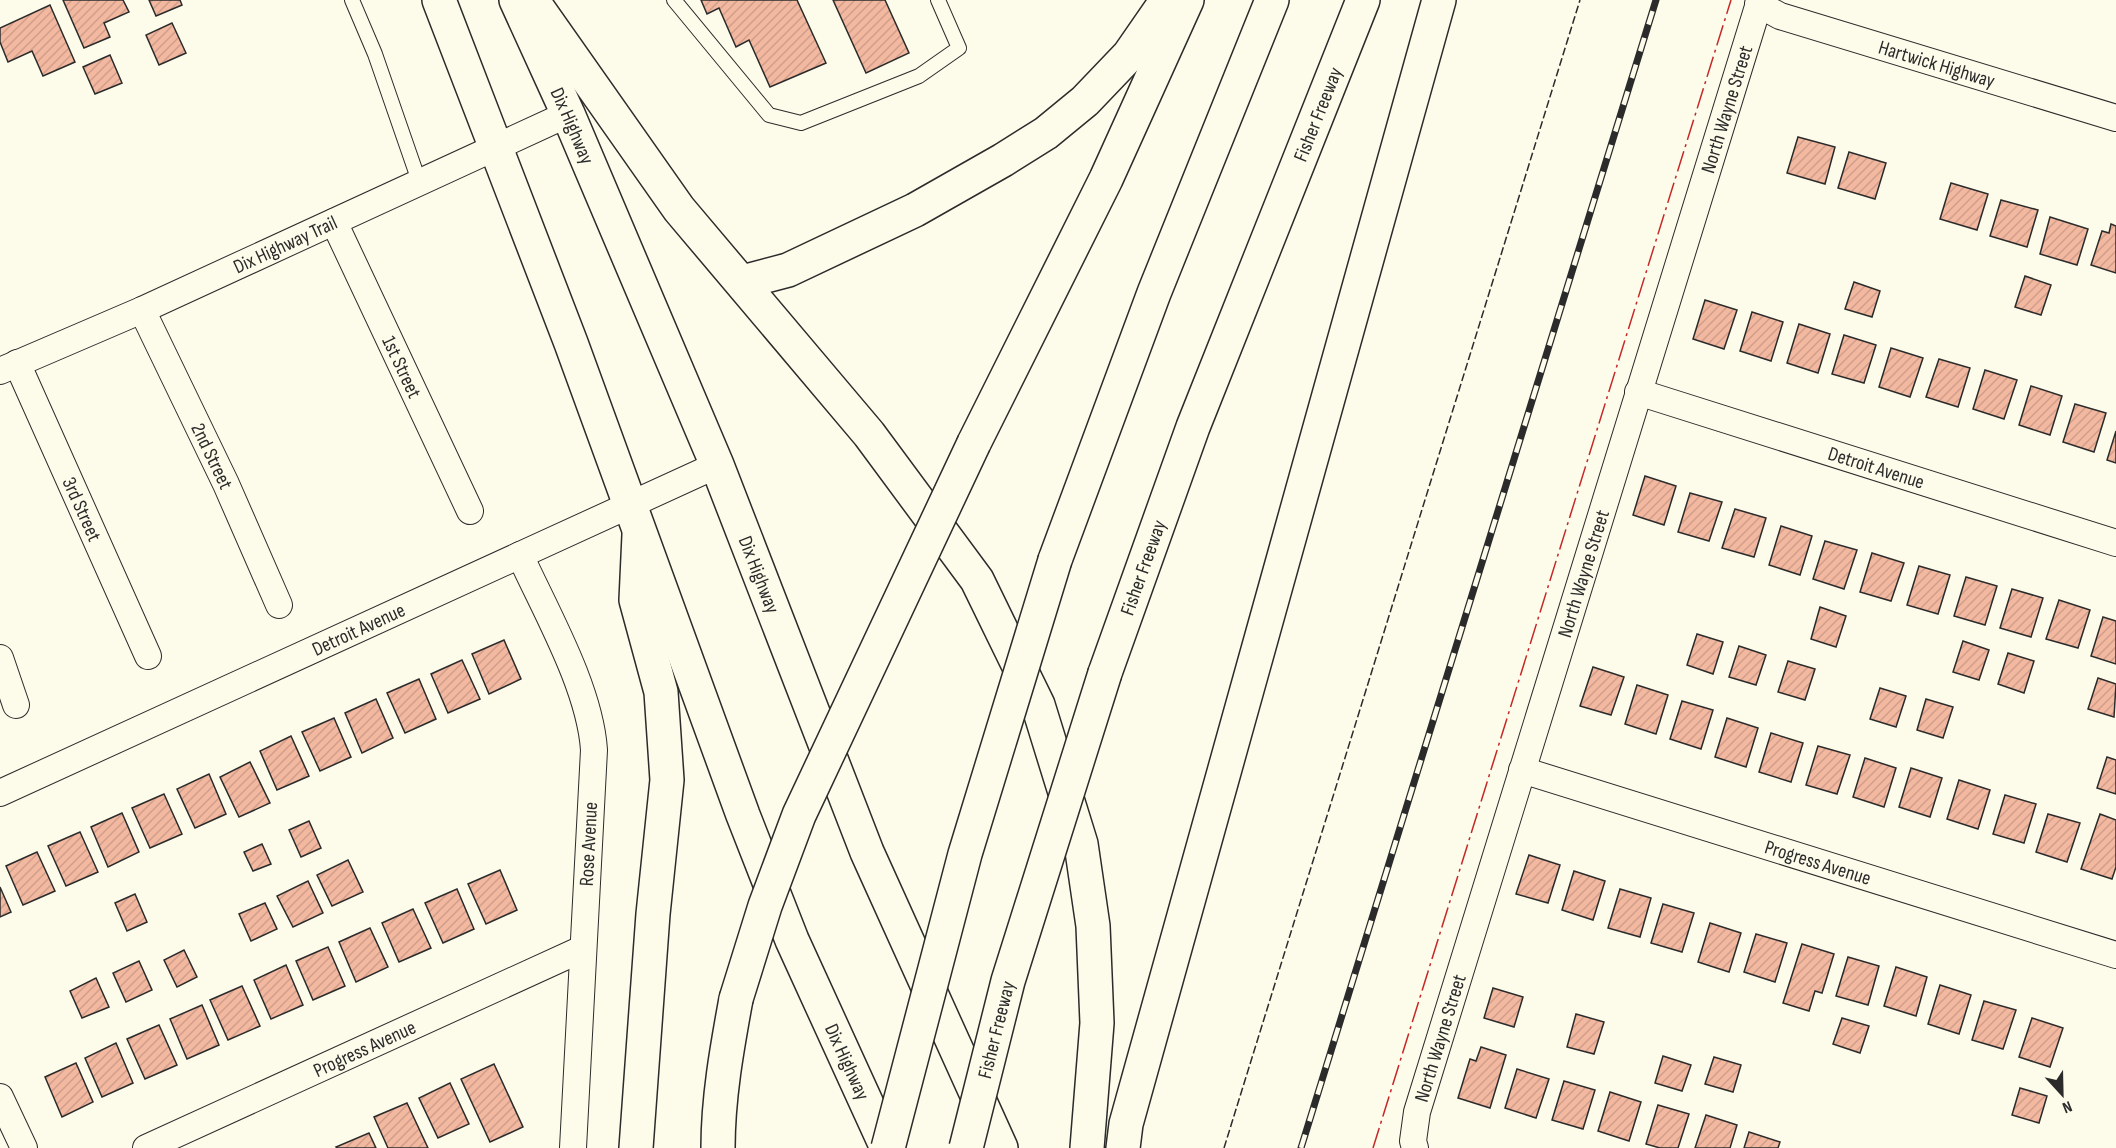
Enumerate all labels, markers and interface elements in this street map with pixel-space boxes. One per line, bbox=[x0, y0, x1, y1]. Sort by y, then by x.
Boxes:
street label: Hartwick Highway bbox=[1875, 36, 1998, 94]
street label: North Wayne Street bbox=[1696, 43, 1758, 176]
street label: Fisher Freeway bbox=[1289, 64, 1348, 165]
street label: Dix Highway bbox=[545, 84, 599, 168]
street label: Dix Highway Trail bbox=[230, 211, 341, 279]
street label: 1st Street bbox=[376, 332, 426, 402]
street label: 2nd Street bbox=[185, 419, 238, 493]
street label: Detroit Avenue bbox=[1825, 442, 1927, 495]
street label: 3rd Street bbox=[57, 474, 106, 545]
street label: North Wayne Street bbox=[1553, 507, 1615, 641]
street label: Fisher Freeway bbox=[1116, 517, 1172, 619]
street label: Dix Highway bbox=[733, 533, 784, 617]
street label: Detroit Avenue bbox=[308, 598, 409, 662]
street label: Rose Avenue bbox=[575, 801, 603, 887]
street label: Progress Avenue bbox=[1762, 835, 1874, 891]
street label: North Wayne Street bbox=[1410, 972, 1472, 1105]
street label: Fisher Freeway bbox=[973, 978, 1021, 1081]
street label: Progress Avenue bbox=[310, 1016, 420, 1083]
street label: Dix Highway bbox=[819, 1020, 875, 1104]
north arrow bbox=[2032, 1064, 2092, 1124]
text: N bbox=[2060, 1096, 2075, 1117]

